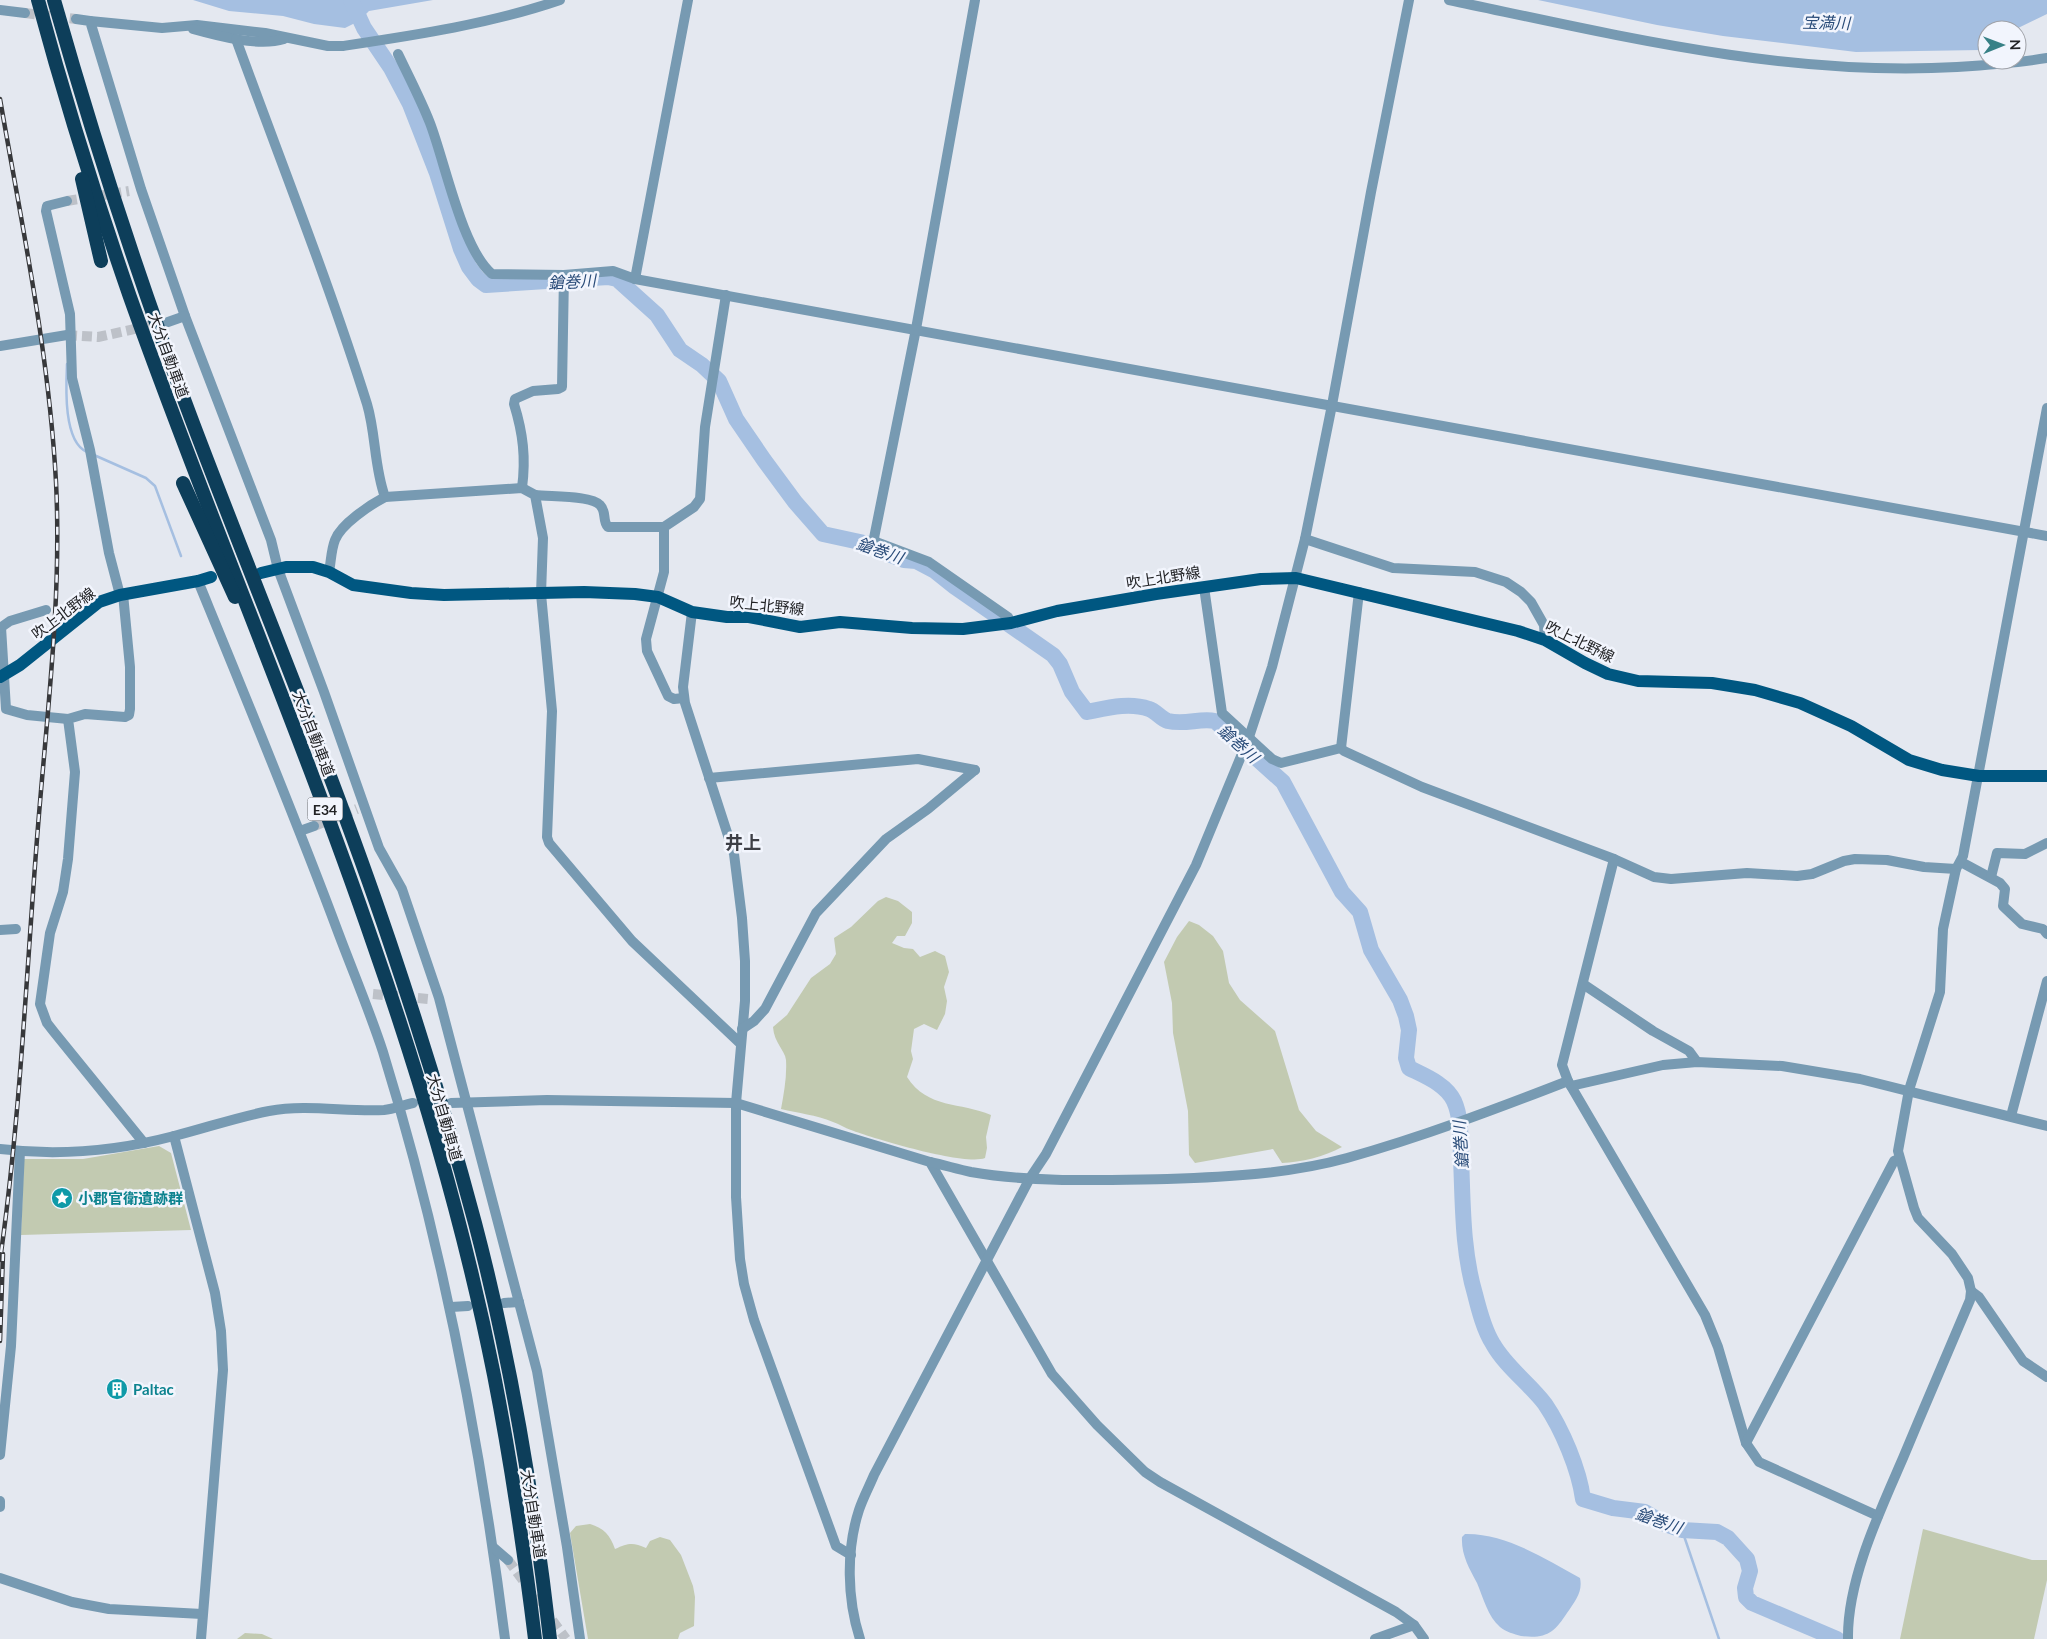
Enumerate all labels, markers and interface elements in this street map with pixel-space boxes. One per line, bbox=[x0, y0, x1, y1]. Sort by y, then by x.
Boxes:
water label: 宝満川 bbox=[1802, 12, 1852, 32]
north arrow bbox=[1977, 20, 2027, 70]
text: N bbox=[2007, 39, 2024, 50]
water label: 鎗巻川 bbox=[548, 270, 598, 292]
street label: 大分自動車道 bbox=[145, 310, 193, 400]
water label: 鎗巻川 bbox=[854, 533, 908, 567]
street label: 吹上北野線 bbox=[1125, 562, 1201, 592]
street label: 吹上北野線 bbox=[28, 583, 98, 643]
street label: 吹上北野線 bbox=[729, 592, 805, 618]
street label: 吹上北野線 bbox=[1542, 616, 1618, 666]
street label: 大分自動車道 bbox=[289, 688, 339, 778]
water label: 鎗巻川 bbox=[1215, 720, 1265, 767]
road number: E34 bbox=[308, 798, 342, 821]
district label: 井上 bbox=[725, 831, 761, 853]
street label: 大分自動車道 bbox=[424, 1071, 466, 1163]
water label: 鎗巻川 bbox=[1449, 1118, 1471, 1170]
place icon: 小郡官衛遺跡群 bbox=[50, 1186, 74, 1210]
place label: 小郡官衛遺跡群 bbox=[78, 1189, 183, 1207]
building icon: Paltac bbox=[105, 1377, 129, 1401]
place label: Paltac bbox=[133, 1380, 174, 1398]
street label: 大分自動車道 bbox=[518, 1468, 550, 1560]
water label: 鎗巻川 bbox=[1633, 1503, 1687, 1537]

